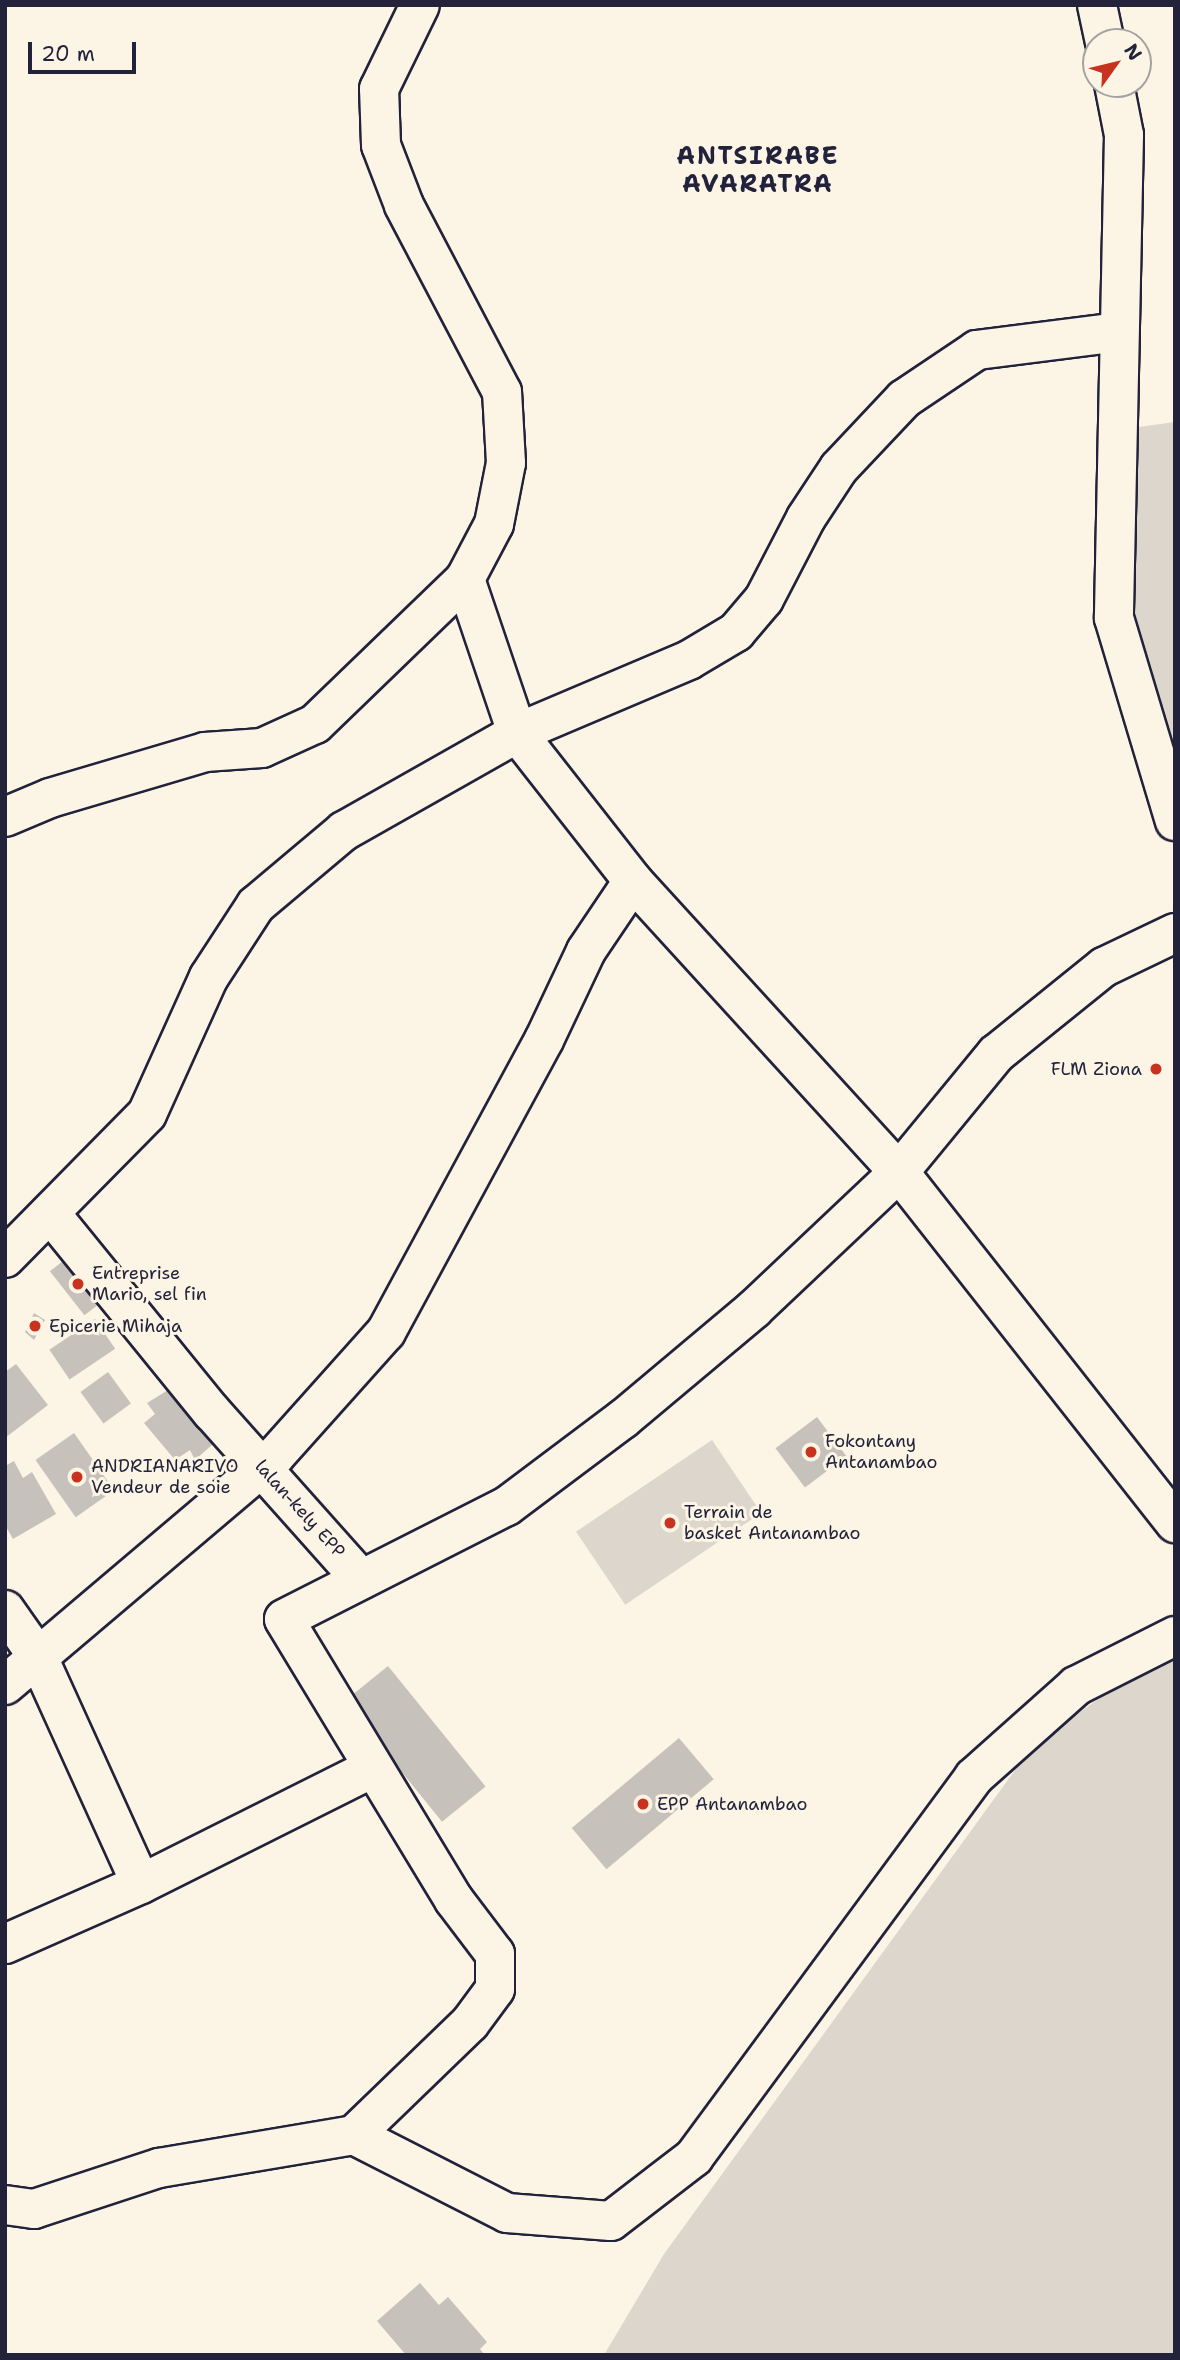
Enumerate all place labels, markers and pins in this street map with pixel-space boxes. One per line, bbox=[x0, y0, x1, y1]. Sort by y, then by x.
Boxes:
place label: FLM Ziona bbox=[1051, 1058, 1142, 1080]
marker: FLM Ziona bbox=[1148, 1061, 1164, 1077]
place label: Entreprise Mario, sel fin bbox=[92, 1263, 207, 1306]
marker: Entreprise Mario, sel fin bbox=[70, 1276, 86, 1292]
place label: Epicerie Mihaja bbox=[49, 1315, 182, 1337]
marker: Epicerie Mihaja bbox=[27, 1318, 43, 1334]
place label: Fokontany Antanambao bbox=[825, 1431, 938, 1474]
marker: Fokontany Antanambao bbox=[803, 1444, 819, 1460]
place label: ANDRIANARIVO Vendeur de soie bbox=[91, 1456, 238, 1498]
marker: ANDRIANARIVO Vendeur de soie bbox=[69, 1469, 85, 1485]
place label: Terrain de basket Antanambao bbox=[684, 1502, 861, 1544]
marker: Terrain de basket Antanambao bbox=[662, 1515, 678, 1531]
place label: EPP Antanambao bbox=[657, 1793, 808, 1815]
marker: EPP Antanambao bbox=[635, 1796, 651, 1812]

